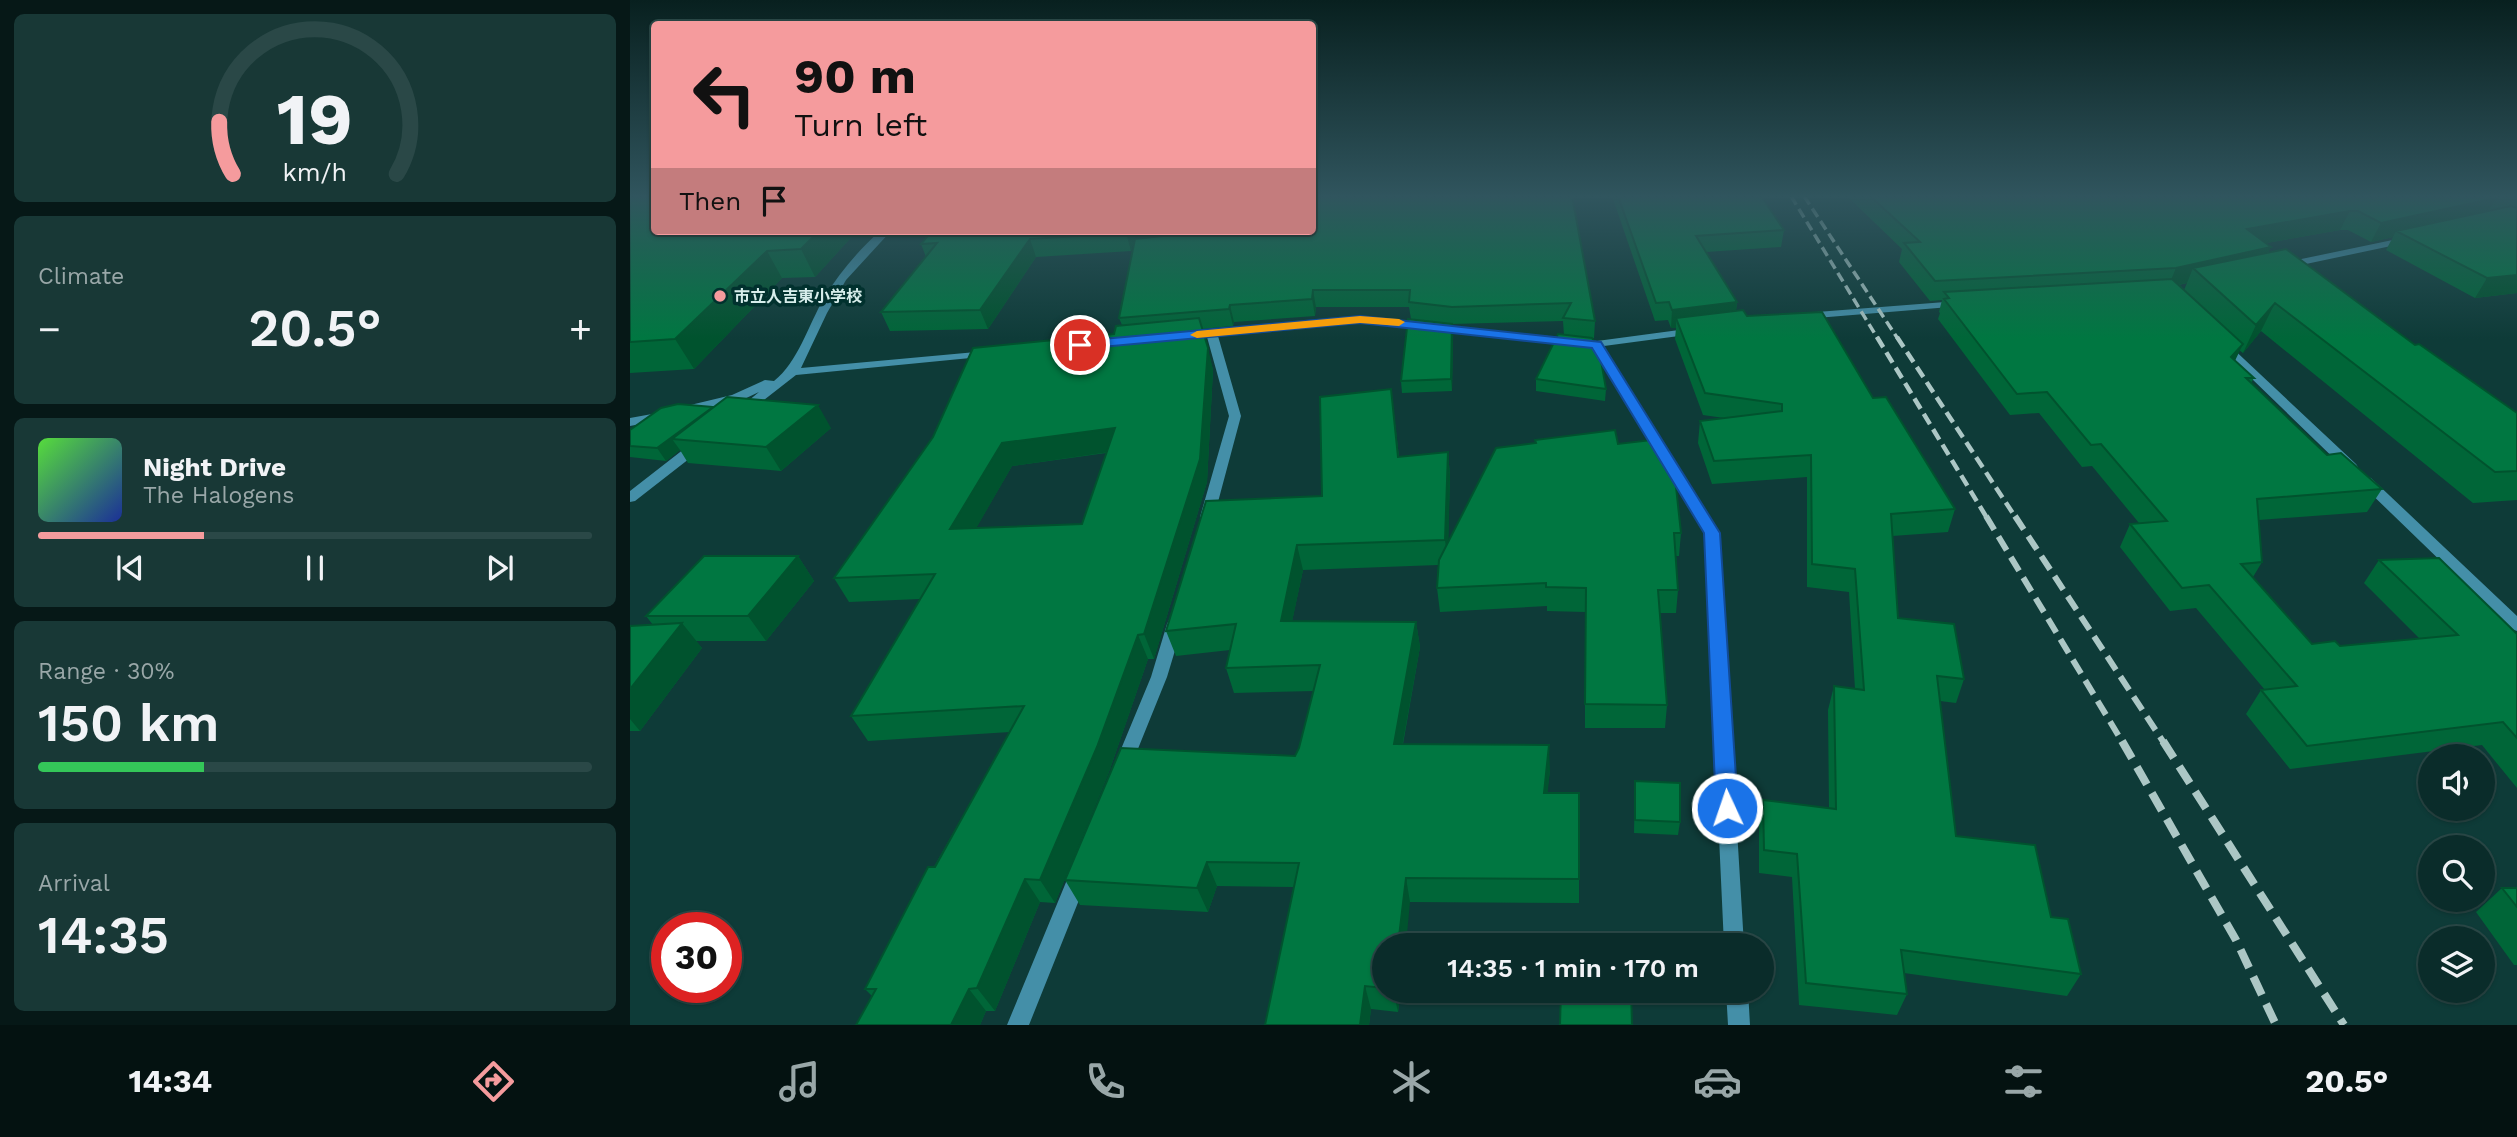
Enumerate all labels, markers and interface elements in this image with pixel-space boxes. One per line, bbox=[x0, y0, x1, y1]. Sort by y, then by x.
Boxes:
text: 90 m bbox=[794, 47, 916, 105]
icon: left bbox=[679, 49, 770, 140]
text: 19 bbox=[277, 76, 353, 162]
text: Turn left bbox=[794, 106, 927, 144]
text: km/h bbox=[283, 158, 347, 187]
icon: arrive bbox=[755, 182, 793, 220]
text: Then bbox=[679, 186, 741, 216]
text: Climate bbox=[38, 263, 124, 290]
place label: 市立人吉東小学校 bbox=[734, 287, 862, 306]
marker: 市立人吉東小学校 bbox=[712, 288, 728, 304]
text: 20.5° bbox=[249, 298, 381, 359]
text: − bbox=[38, 307, 61, 351]
text: + bbox=[569, 307, 592, 351]
pin bbox=[1050, 315, 1110, 375]
icon: arrive bbox=[1061, 326, 1099, 364]
text: Night Drive bbox=[143, 452, 286, 482]
text: The Halogens bbox=[143, 482, 294, 509]
icon: previous bbox=[111, 549, 149, 587]
icon: pause bbox=[296, 549, 334, 587]
icon: next bbox=[481, 549, 519, 587]
text: Range · 30% bbox=[38, 658, 174, 685]
text: 150 km bbox=[38, 693, 219, 754]
map controls bbox=[2418, 744, 2495, 1003]
button: sound bbox=[2418, 744, 2495, 821]
position arrow bbox=[1690, 771, 1764, 845]
button: search bbox=[2418, 835, 2495, 912]
text: Arrival bbox=[38, 870, 110, 897]
text: 14:35 bbox=[38, 905, 169, 966]
speed limit sign: 30 bbox=[651, 912, 742, 1003]
button: layers bbox=[2418, 926, 2495, 1003]
text: 14:35 · 1 min · 170 m bbox=[1447, 953, 1699, 983]
icon: directions bbox=[469, 1057, 518, 1106]
icon: music bbox=[775, 1057, 824, 1106]
icon: phone bbox=[1081, 1057, 1130, 1106]
icon: climate bbox=[1387, 1057, 1436, 1106]
icon: car bbox=[1693, 1057, 1742, 1106]
icon: filters bbox=[1999, 1057, 2048, 1106]
text: 14:34 bbox=[129, 1062, 212, 1100]
text: 20.5° bbox=[2305, 1062, 2388, 1100]

